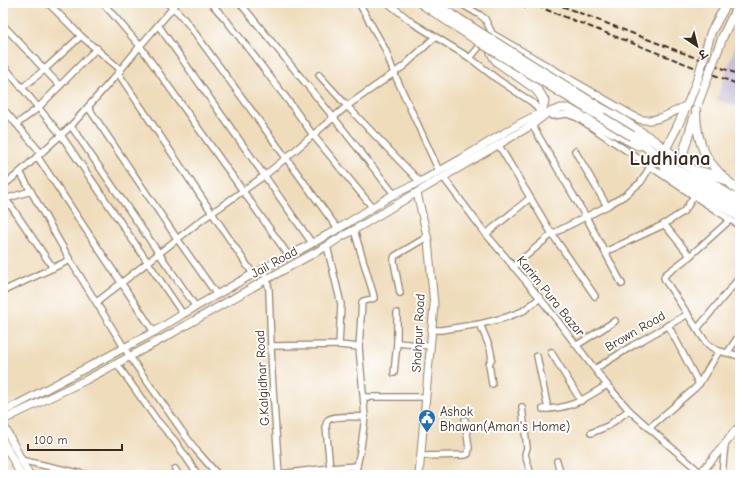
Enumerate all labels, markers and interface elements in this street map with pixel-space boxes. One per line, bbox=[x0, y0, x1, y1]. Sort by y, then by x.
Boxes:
north arrow bbox=[677, 26, 717, 66]
text: उ bbox=[694, 46, 710, 62]
district label: Ludhiana bbox=[629, 146, 711, 170]
street label: Jail Road bbox=[248, 243, 300, 281]
street label: Karim Pura Bazar bbox=[514, 253, 589, 340]
street label: Shahpur Road bbox=[408, 293, 428, 373]
street label: Brown Road bbox=[602, 308, 668, 354]
street label: G.Kalgidhar Road bbox=[252, 330, 272, 426]
place label: Ashok Bhawan(Aman's Home) bbox=[440, 404, 570, 434]
public building icon: Ashok Bhawan(Aman's Home) bbox=[417, 408, 437, 433]
scale bar bbox=[28, 426, 122, 452]
text: 100 m bbox=[34, 433, 67, 447]

